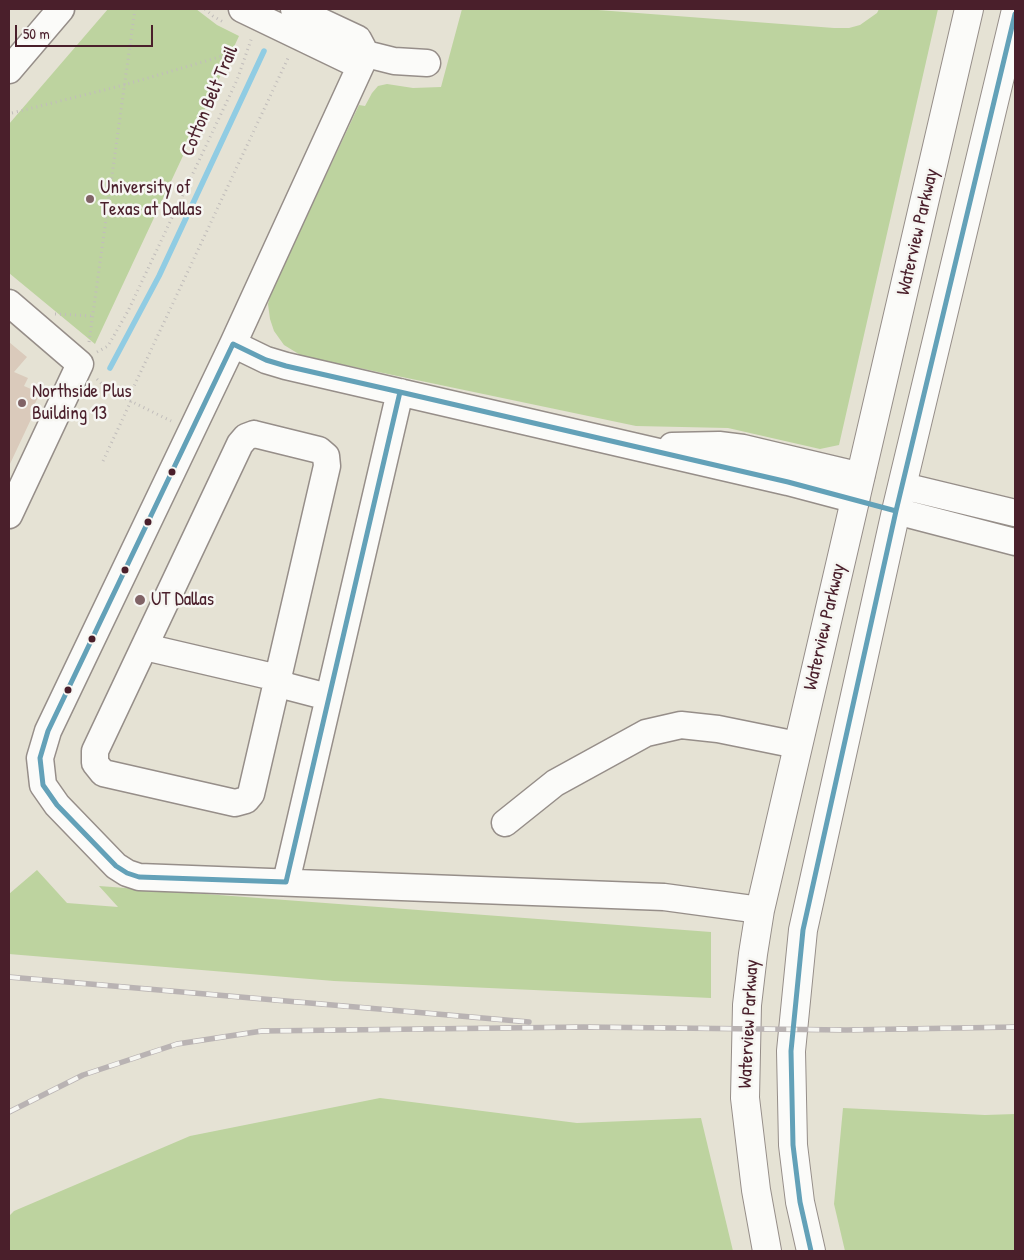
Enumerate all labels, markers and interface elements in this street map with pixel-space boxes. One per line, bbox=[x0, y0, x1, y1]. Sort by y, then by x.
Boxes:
scale bar bbox=[18, 15, 155, 47]
text: 50 m bbox=[23, 23, 50, 44]
street label: Cotton Belt Trail bbox=[176, 42, 244, 160]
street label: Waterview Parkway bbox=[892, 166, 944, 298]
place label: University of Texas at Dallas bbox=[100, 177, 202, 221]
marker: University of Texas at Dallas bbox=[84, 193, 96, 205]
place label: Northside Plus Building 13 bbox=[32, 381, 132, 425]
marker: Northside Plus Building 13 bbox=[16, 397, 28, 409]
unlabelled marker bbox=[167, 467, 177, 477]
unlabelled marker bbox=[143, 517, 153, 527]
street label: Waterview Parkway bbox=[799, 561, 851, 693]
unlabelled marker bbox=[120, 565, 130, 575]
place label: UT Dallas bbox=[151, 589, 214, 611]
marker: UT Dallas bbox=[133, 593, 147, 607]
unlabelled marker bbox=[87, 634, 97, 644]
unlabelled marker bbox=[63, 685, 73, 695]
street label: Waterview Parkway bbox=[734, 959, 764, 1089]

